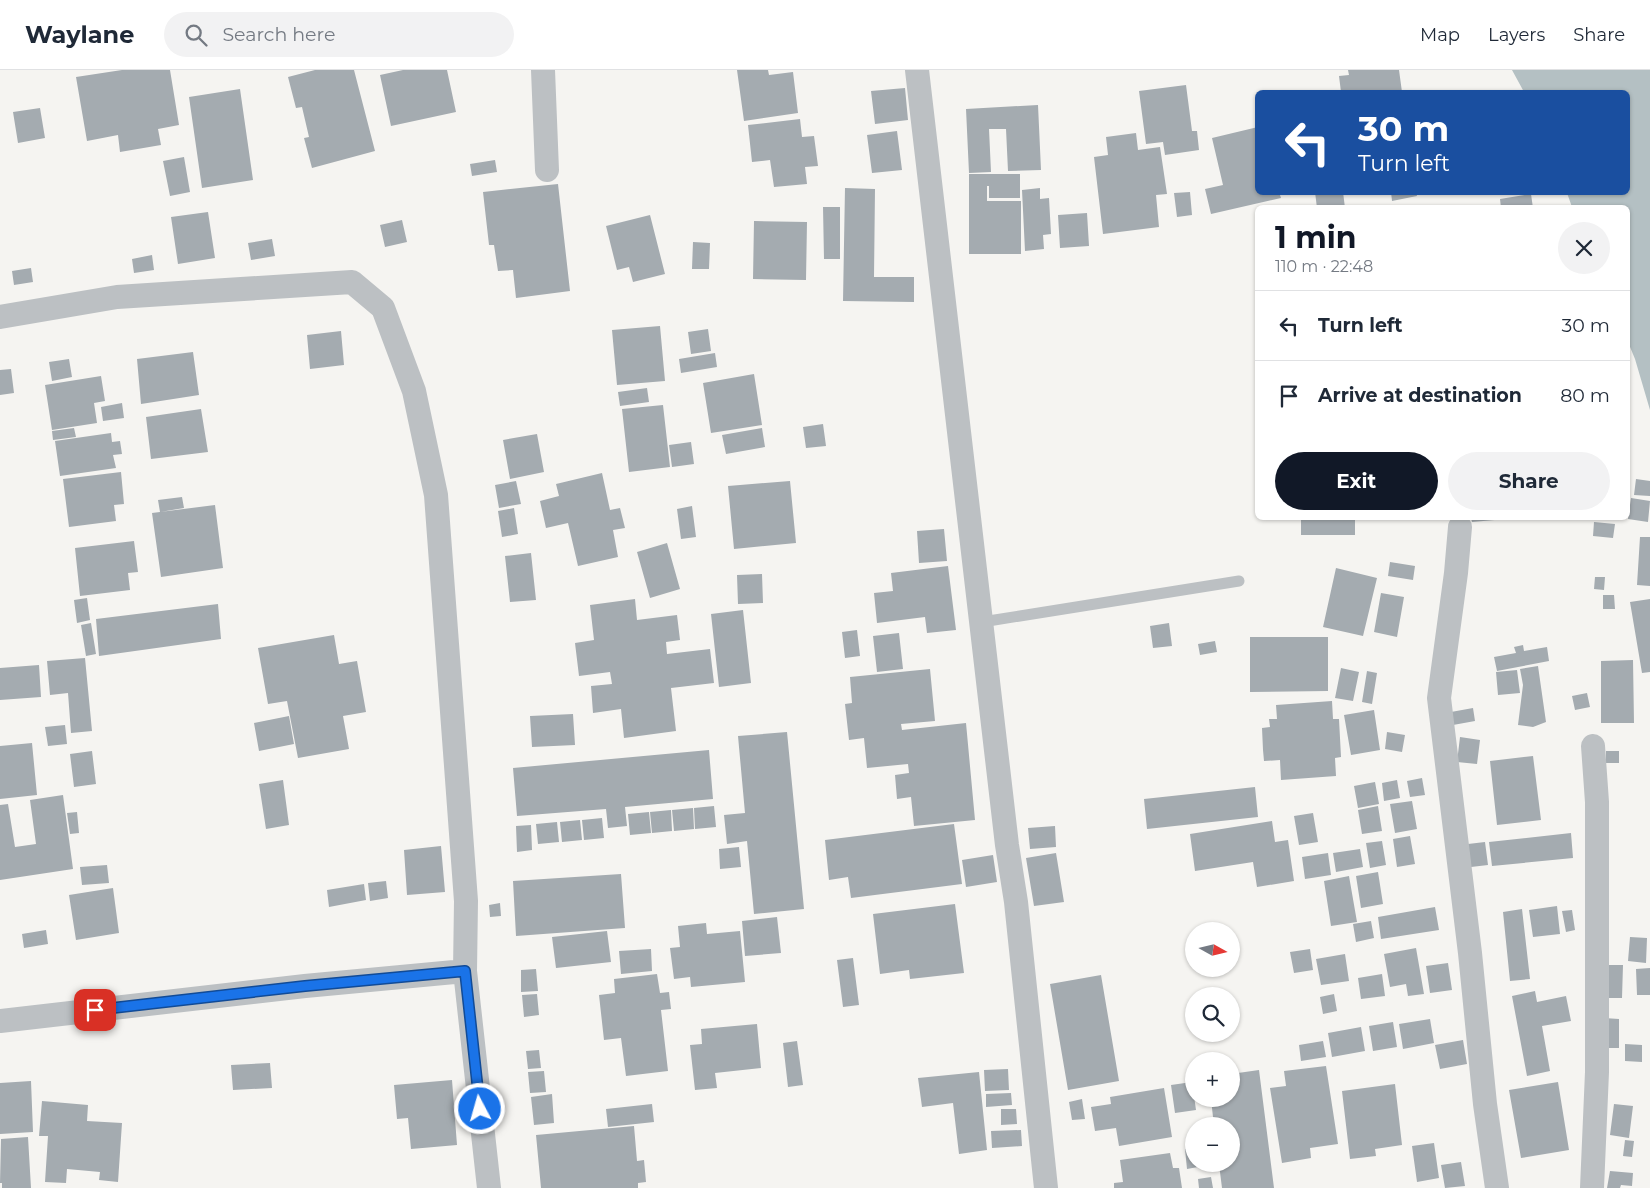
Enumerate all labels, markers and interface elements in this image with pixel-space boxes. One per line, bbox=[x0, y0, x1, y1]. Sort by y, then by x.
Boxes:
search box bbox=[164, 12, 514, 57]
text: Waylane bbox=[25, 20, 134, 49]
icon: search bbox=[182, 21, 210, 49]
text: Search here bbox=[222, 23, 335, 46]
text: Map bbox=[1420, 24, 1460, 46]
text: Layers bbox=[1488, 24, 1545, 46]
text: Share bbox=[1573, 24, 1625, 46]
text: 30 m bbox=[1358, 107, 1449, 150]
icon: left bbox=[1275, 110, 1340, 175]
text: Turn left bbox=[1358, 150, 1450, 177]
text: 1 min bbox=[1275, 219, 1356, 256]
button: close bbox=[1558, 222, 1610, 274]
text: 110 m · 22:48 bbox=[1275, 257, 1373, 276]
icon: left bbox=[1275, 312, 1303, 340]
text: Turn left bbox=[1318, 314, 1403, 337]
text: 30 m bbox=[1562, 314, 1610, 337]
icon: arrive bbox=[1275, 382, 1303, 410]
text: Arrive at destination bbox=[1318, 384, 1522, 407]
text: 80 m bbox=[1560, 384, 1610, 407]
button: Exit bbox=[1275, 452, 1438, 510]
button: Share bbox=[1448, 452, 1610, 510]
north arrow bbox=[1185, 922, 1240, 978]
map controls bbox=[1185, 922, 1240, 1172]
button: search bbox=[1185, 987, 1240, 1042]
pin bbox=[74, 989, 116, 1031]
icon: arrive bbox=[81, 996, 109, 1024]
button: + bbox=[1185, 1052, 1240, 1107]
position arrow bbox=[453, 1082, 505, 1134]
button: − bbox=[1185, 1117, 1240, 1172]

